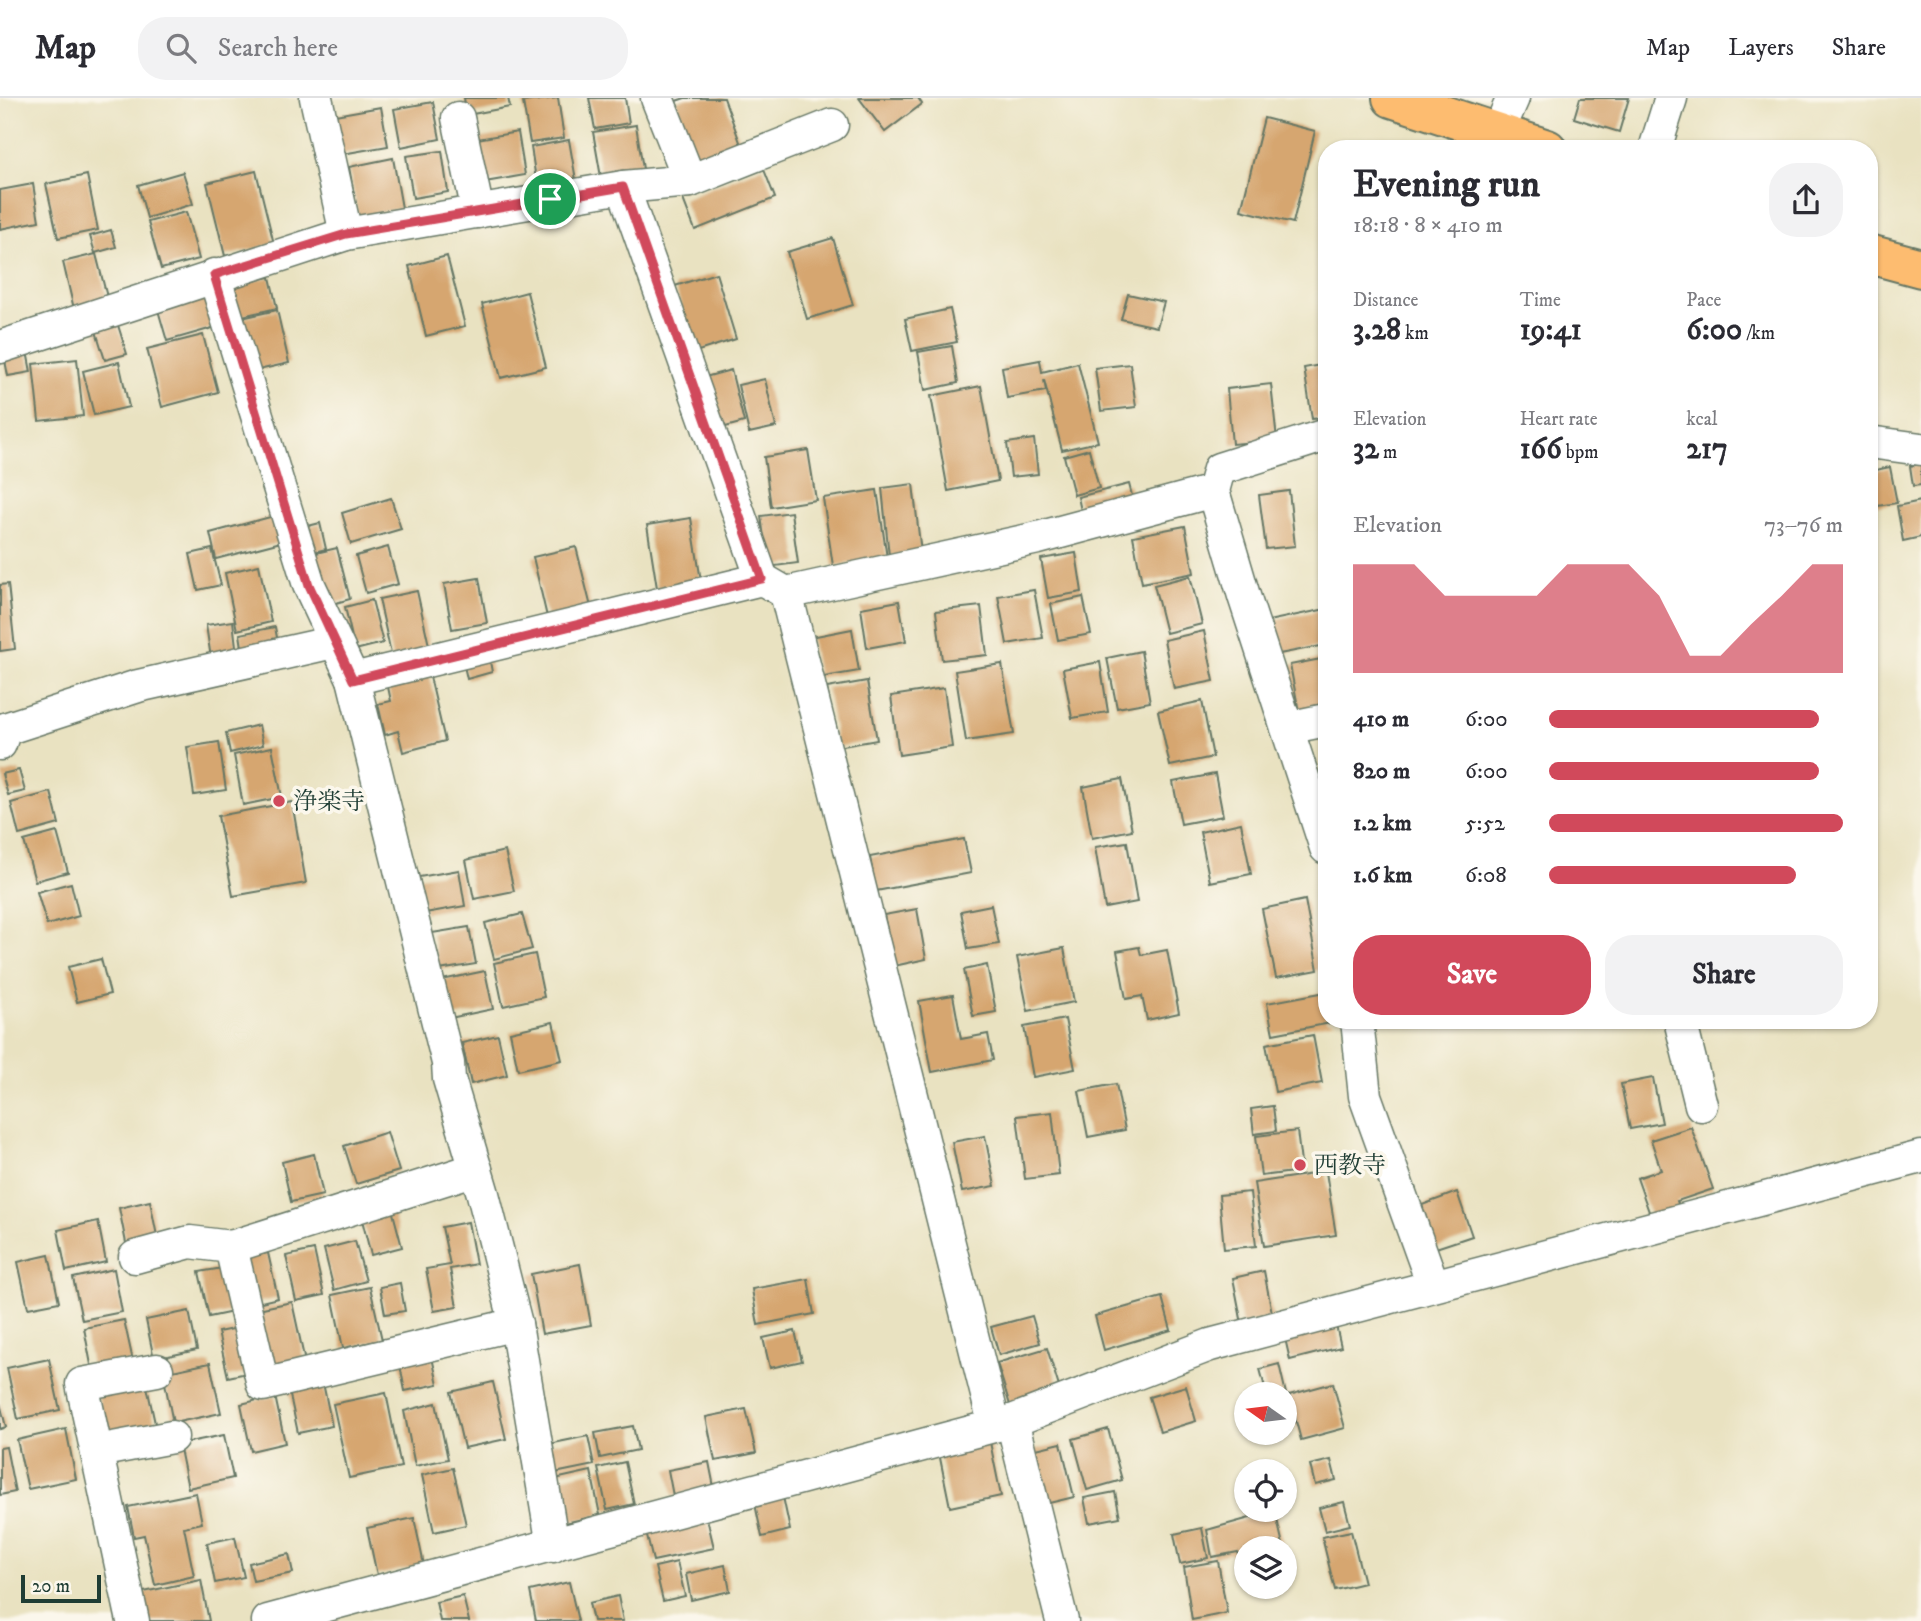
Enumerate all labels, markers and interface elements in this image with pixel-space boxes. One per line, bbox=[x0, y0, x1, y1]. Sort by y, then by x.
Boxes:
search box bbox=[138, 17, 628, 80]
text: Map bbox=[35, 28, 96, 69]
icon: search bbox=[162, 29, 200, 67]
text: Search here bbox=[218, 32, 338, 65]
text: Map bbox=[1646, 33, 1690, 63]
text: Layers bbox=[1728, 33, 1794, 63]
text: Share bbox=[1832, 33, 1886, 63]
text: Evening run bbox=[1353, 161, 1540, 209]
button: share bbox=[1769, 163, 1843, 237]
pin bbox=[520, 169, 580, 229]
icon: arrive bbox=[531, 180, 569, 218]
text: 18:18 · 8 × 410 m bbox=[1353, 211, 1503, 240]
text: Distance bbox=[1353, 289, 1418, 312]
text: Time bbox=[1520, 289, 1561, 312]
text: Pace bbox=[1686, 289, 1721, 312]
text: 3.28 bbox=[1353, 312, 1401, 349]
text: 19:41 bbox=[1520, 312, 1582, 349]
text: 6:00 bbox=[1686, 312, 1742, 349]
text: km bbox=[1401, 322, 1429, 345]
text: /km bbox=[1742, 322, 1775, 345]
text: Elevation bbox=[1353, 408, 1427, 431]
text: Heart rate bbox=[1520, 408, 1598, 431]
text: kcal bbox=[1686, 408, 1718, 431]
text: 32 bbox=[1353, 431, 1379, 468]
text: 166 bbox=[1520, 431, 1562, 468]
text: 217 bbox=[1686, 431, 1728, 468]
text: m bbox=[1379, 441, 1397, 464]
text: bpm bbox=[1562, 441, 1599, 464]
text: Elevation bbox=[1353, 511, 1442, 540]
text: 73–76 m bbox=[1764, 511, 1843, 540]
text: 410 m bbox=[1353, 705, 1409, 734]
text: 6:00 bbox=[1465, 705, 1508, 734]
text: 820 m bbox=[1353, 757, 1410, 786]
text: 6:00 bbox=[1465, 757, 1508, 786]
place label: 浄楽寺 bbox=[293, 787, 365, 817]
marker: 浄楽寺 bbox=[271, 793, 287, 809]
text: 1.2 km bbox=[1353, 809, 1412, 838]
text: 5:52 bbox=[1465, 809, 1505, 838]
text: 1.6 km bbox=[1353, 861, 1412, 890]
text: 6:08 bbox=[1465, 861, 1507, 890]
button: Save bbox=[1353, 935, 1591, 1015]
button: Share bbox=[1605, 935, 1843, 1015]
place label: 西教寺 bbox=[1314, 1151, 1386, 1181]
marker: 西教寺 bbox=[1292, 1157, 1308, 1173]
north arrow bbox=[1234, 1382, 1297, 1446]
map controls bbox=[1234, 1382, 1297, 1599]
button: locate bbox=[1234, 1459, 1297, 1522]
button: layers bbox=[1234, 1536, 1297, 1599]
scale bar bbox=[21, 1572, 102, 1604]
text: 20 m bbox=[32, 1575, 70, 1598]

